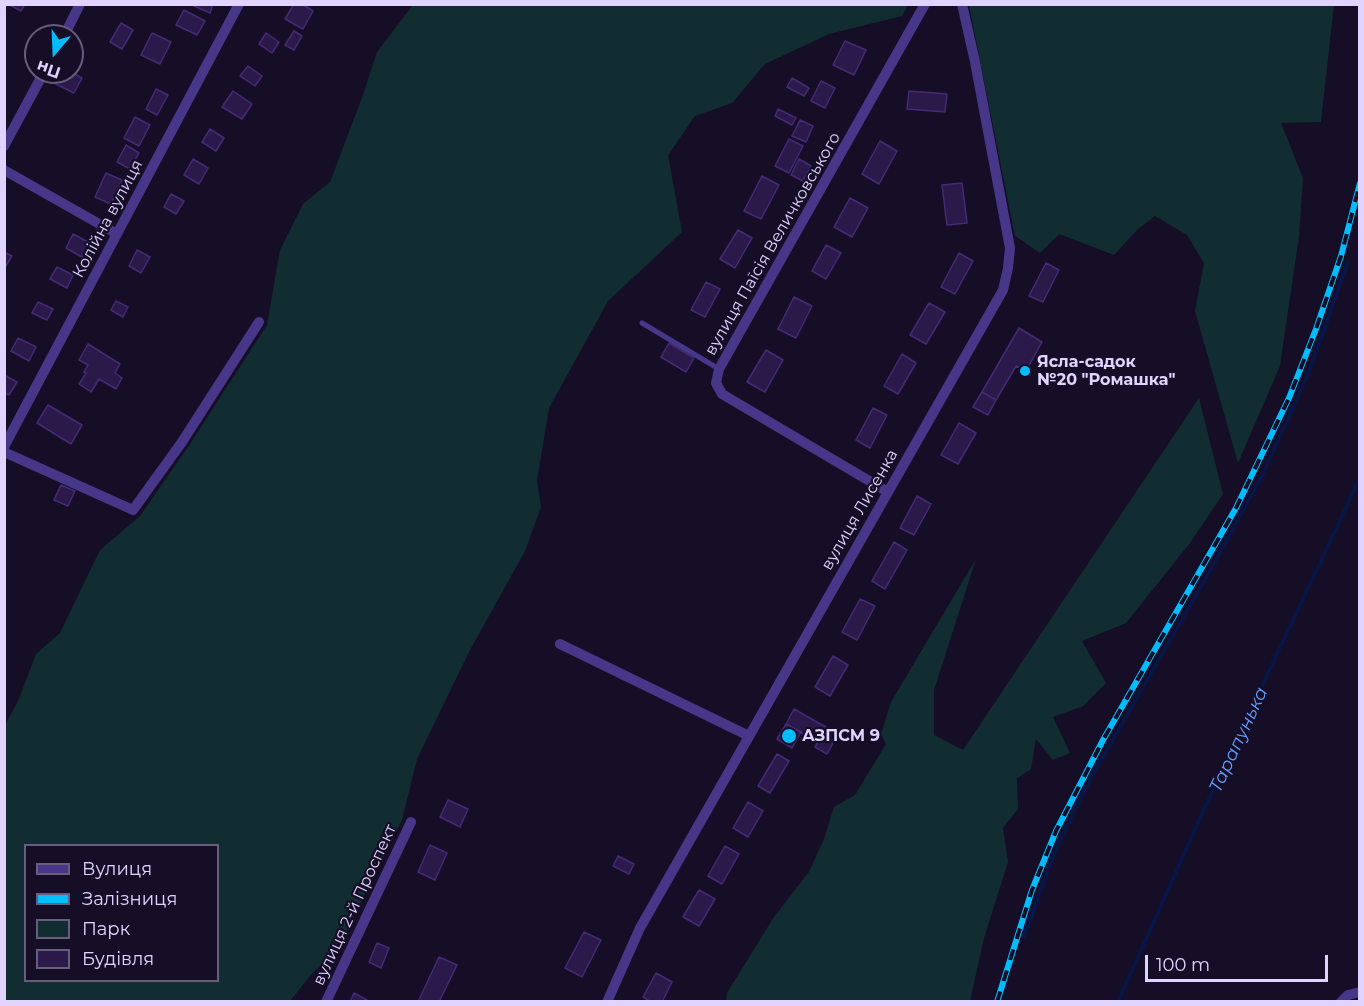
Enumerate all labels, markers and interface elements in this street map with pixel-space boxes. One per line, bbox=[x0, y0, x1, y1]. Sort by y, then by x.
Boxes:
north arrow bbox=[24, 24, 84, 84]
text: Пн bbox=[34, 57, 63, 83]
street label: вулиця Паїсія Величковського bbox=[701, 129, 845, 359]
street label: Колійна вулиця bbox=[69, 157, 147, 281]
place label: Ясла-садок №20 "Ромашка" bbox=[1037, 352, 1175, 390]
marker: Ясла-садок №20 "Ромашка" bbox=[1018, 364, 1032, 378]
street label: вулиця Лисенка bbox=[818, 446, 902, 574]
water label: Тарапунька bbox=[1205, 684, 1273, 796]
place label: АЗПСМ 9 bbox=[802, 726, 880, 746]
marker: АЗПСМ 9 bbox=[780, 727, 798, 745]
street label: вулиця 2-й Проспект bbox=[309, 822, 401, 988]
legend bbox=[24, 844, 219, 982]
text: Вулиця bbox=[82, 858, 152, 880]
text: Залізниця bbox=[82, 888, 177, 910]
text: Парк bbox=[82, 918, 130, 940]
scale bar bbox=[1148, 943, 1331, 981]
text: Будівля bbox=[82, 948, 154, 970]
text: 100 m bbox=[1156, 954, 1210, 976]

